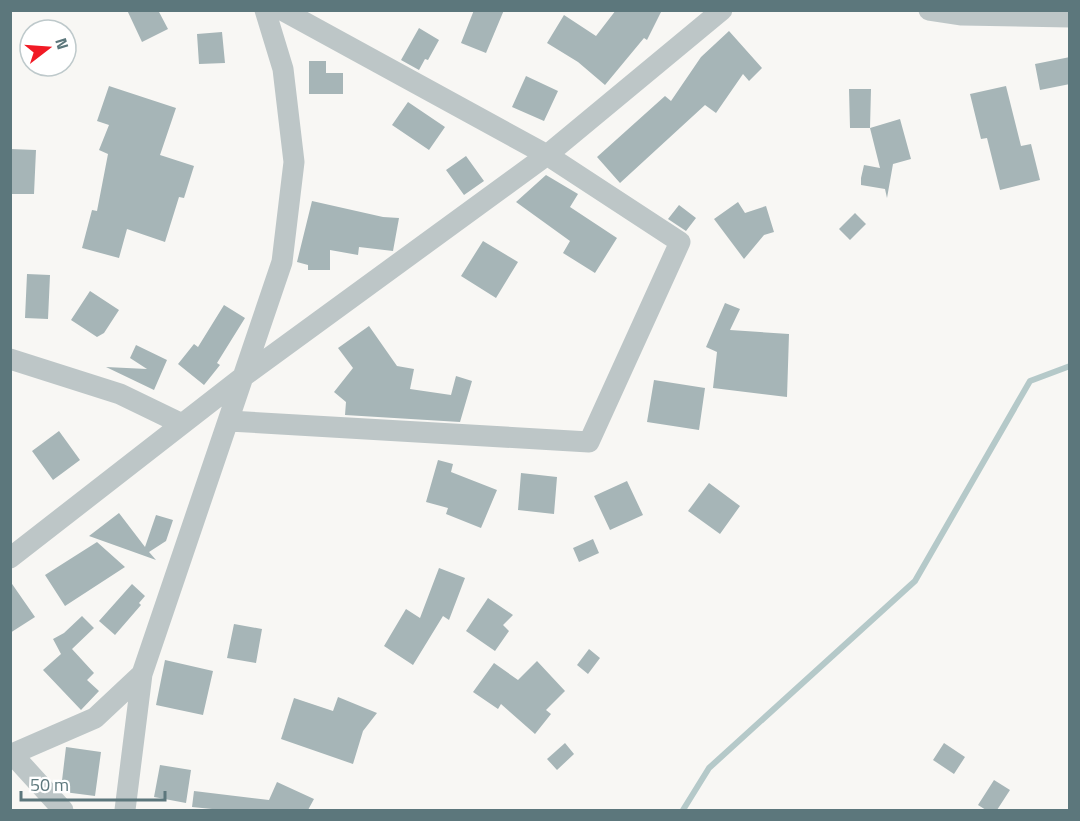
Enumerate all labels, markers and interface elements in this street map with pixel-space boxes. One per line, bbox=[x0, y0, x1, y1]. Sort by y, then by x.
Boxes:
north arrow bbox=[18, 18, 78, 78]
text: N bbox=[49, 35, 75, 52]
scale bar bbox=[21, 764, 165, 802]
text: 50 m bbox=[30, 771, 69, 798]

